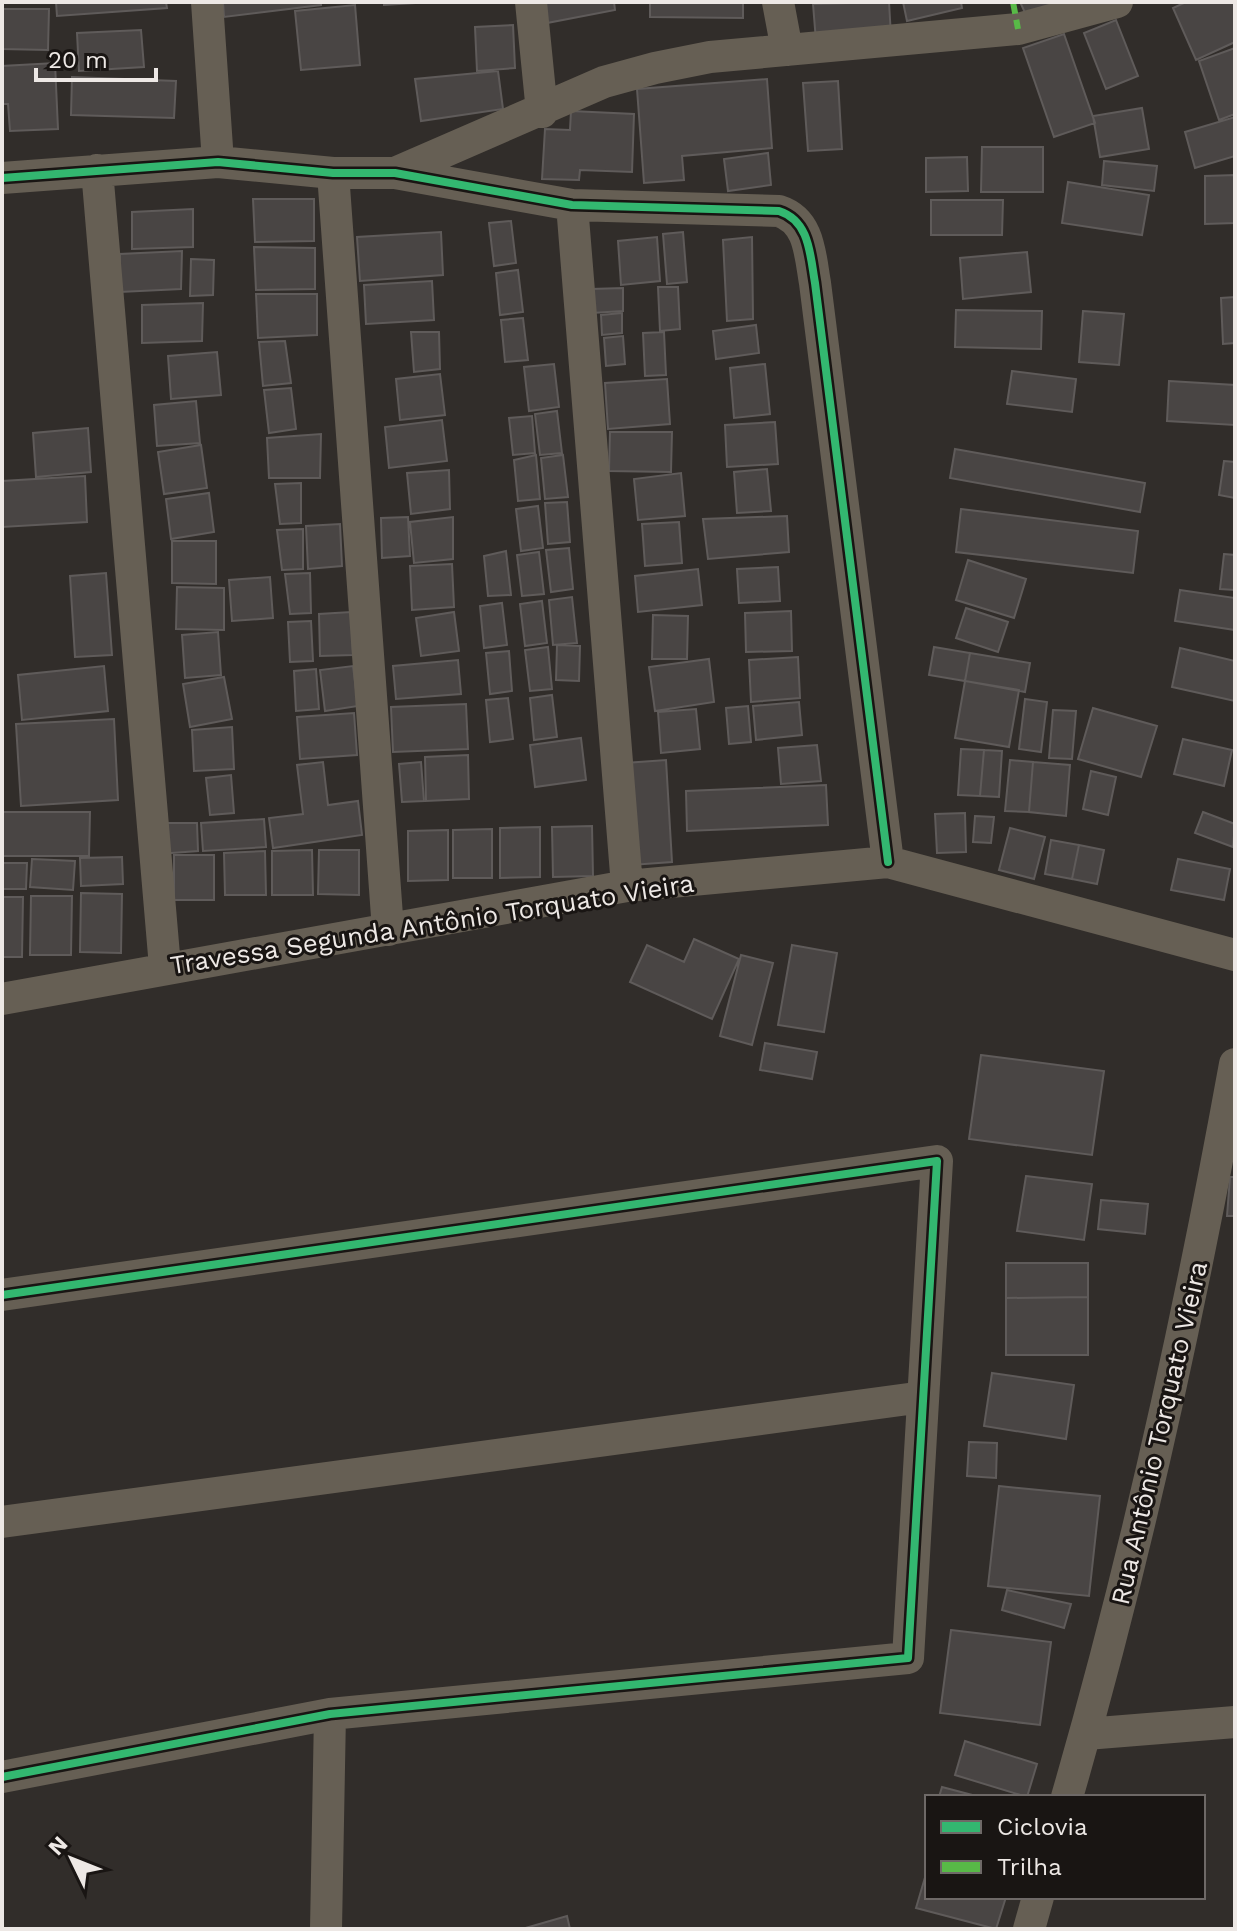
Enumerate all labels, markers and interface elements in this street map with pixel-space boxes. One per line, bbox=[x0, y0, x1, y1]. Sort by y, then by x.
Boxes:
scale bar bbox=[36, 32, 156, 82]
text: 20 m bbox=[48, 46, 108, 74]
street label: Travessa Segunda Antônio Torquato Vieira bbox=[168, 868, 696, 980]
street label: Rua Antônio Torquato Vieira bbox=[1105, 1258, 1213, 1608]
legend bbox=[925, 1795, 1205, 1899]
text: Ciclovia bbox=[997, 1813, 1087, 1841]
north arrow bbox=[32, 1819, 112, 1899]
text: N bbox=[43, 1831, 72, 1860]
text: Trilha bbox=[997, 1853, 1062, 1881]

